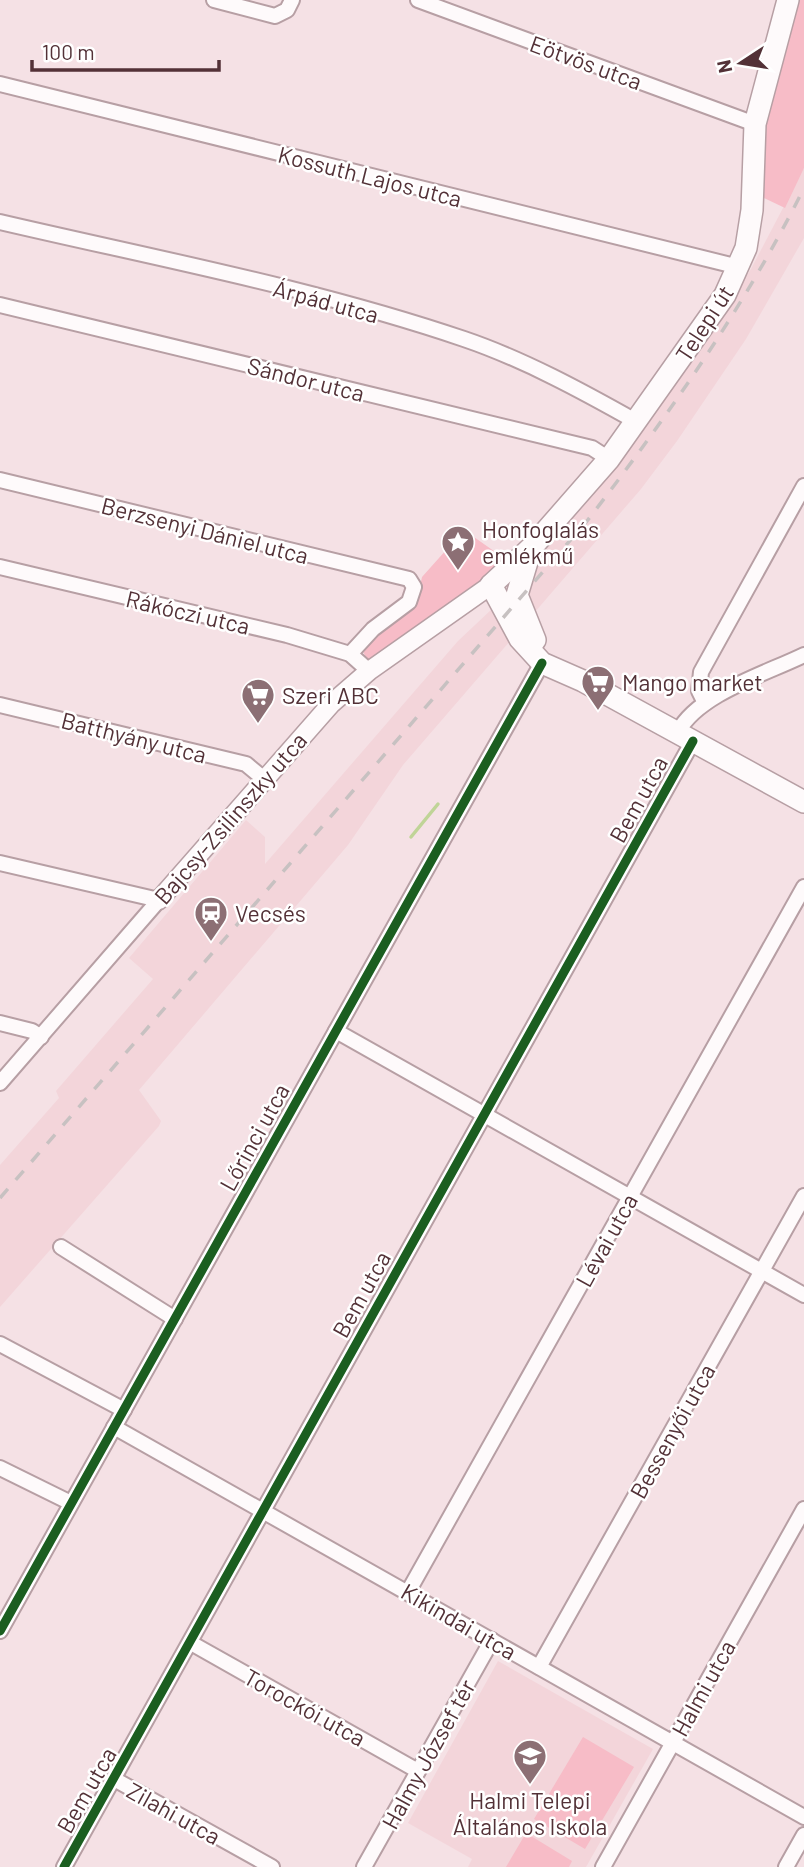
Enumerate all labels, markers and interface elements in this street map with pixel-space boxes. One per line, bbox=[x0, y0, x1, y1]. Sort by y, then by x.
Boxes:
scale bar bbox=[32, 28, 219, 72]
north arrow bbox=[706, 28, 776, 98]
street label: Eötvös utca bbox=[526, 29, 646, 95]
text: 100 m bbox=[42, 39, 95, 64]
text: N bbox=[711, 58, 736, 75]
street label: Kossuth Lajos utca bbox=[275, 140, 465, 212]
street label: Árpád utca bbox=[270, 274, 382, 328]
street label: Telepi út bbox=[669, 280, 739, 366]
street label: Sándor utca bbox=[245, 351, 367, 407]
street label: Berzsenyi Dániel utca bbox=[99, 491, 311, 569]
place label: Honfoglalás emlékmű bbox=[482, 515, 599, 569]
place icon: Honfoglalás emlékmű bbox=[439, 523, 477, 572]
street label: Rákóczi utca bbox=[123, 584, 253, 640]
supermarket icon: Mango market bbox=[579, 663, 617, 712]
place label: Mango market bbox=[622, 668, 763, 696]
supermarket icon: Szeri ABC bbox=[239, 676, 277, 725]
place label: Szeri ABC bbox=[282, 681, 379, 709]
street label: Batthyány utca bbox=[59, 705, 209, 769]
street label: Bajcsy-Zsilinszky utca bbox=[148, 726, 312, 910]
street label: Bem utca bbox=[603, 751, 673, 847]
station icon: Vecsés bbox=[192, 894, 230, 943]
place label: Vecsés bbox=[235, 899, 306, 927]
street label: Lőrinci utca bbox=[213, 1078, 295, 1196]
street label: Lévai utca bbox=[569, 1189, 643, 1291]
street label: Bem utca bbox=[326, 1246, 396, 1342]
street label: Bessenyői utca bbox=[623, 1359, 721, 1503]
street label: Kikindai utca bbox=[396, 1577, 522, 1665]
street label: Halmi utca bbox=[665, 1635, 741, 1741]
street label: Torockói utca bbox=[239, 1662, 371, 1752]
street label: Halmy József tér bbox=[375, 1674, 481, 1834]
school or university icon: Halmi Telepi Általános Iskola bbox=[511, 1737, 549, 1786]
street label: Bem utca bbox=[50, 1742, 122, 1838]
street label: Zilahi utca bbox=[122, 1776, 226, 1850]
place label: Halmi Telepi Általános Iskola bbox=[453, 1786, 607, 1840]

